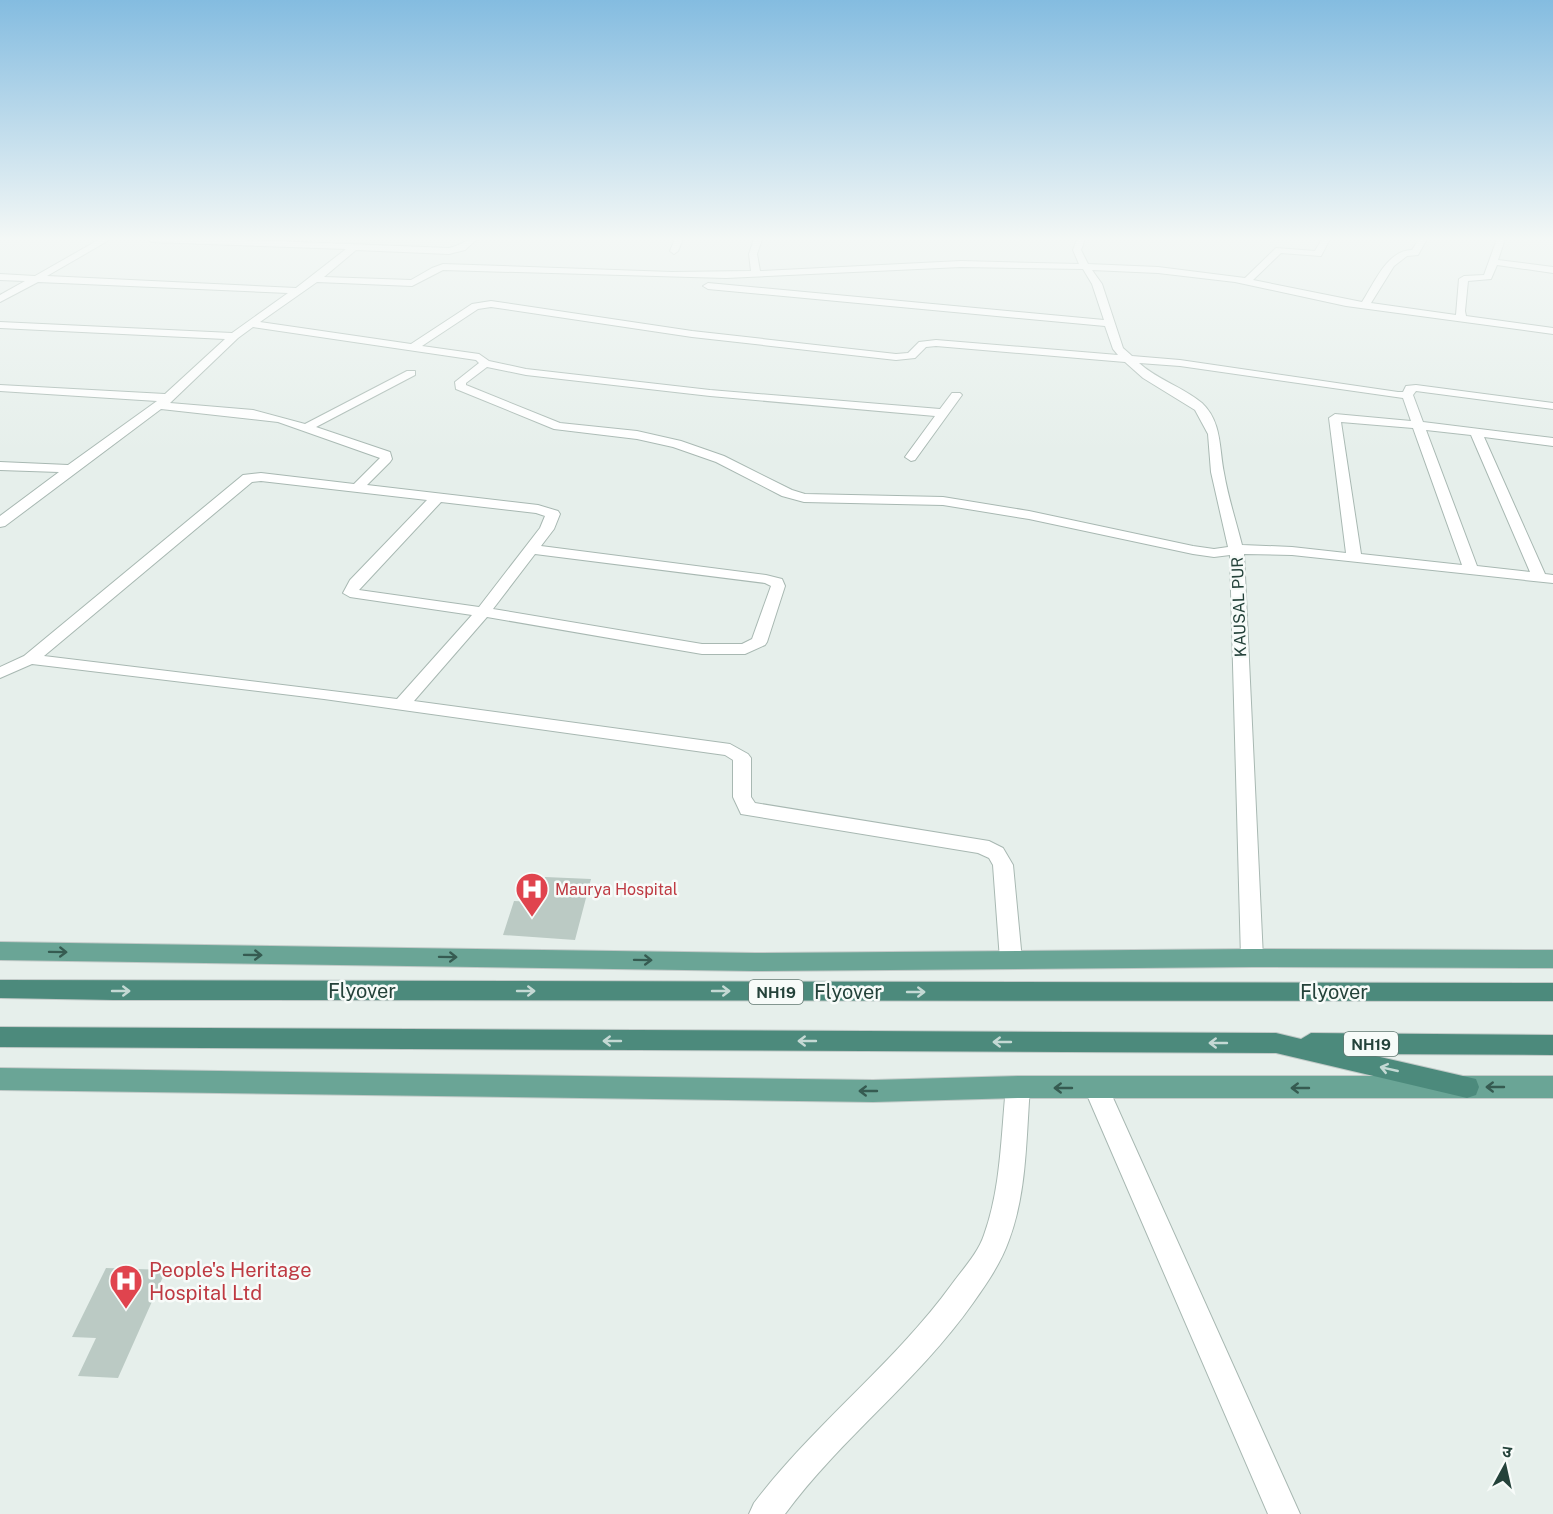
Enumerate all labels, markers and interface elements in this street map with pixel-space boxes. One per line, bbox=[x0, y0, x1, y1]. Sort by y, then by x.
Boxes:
street label: KAUSAL PUR bbox=[1228, 557, 1250, 657]
hospital icon: Maurya Hospital bbox=[514, 871, 550, 918]
place label: Maurya Hospital bbox=[555, 880, 678, 899]
one-way arrow bbox=[48, 946, 68, 958]
one-way arrow bbox=[243, 949, 263, 960]
one-way arrow bbox=[438, 951, 458, 963]
one-way arrow bbox=[633, 954, 653, 966]
street label: Flyover bbox=[328, 979, 396, 1003]
road number: NH19 bbox=[749, 980, 803, 1004]
street label: Flyover bbox=[814, 980, 882, 1004]
street label: Flyover bbox=[1300, 980, 1368, 1004]
one-way arrow bbox=[111, 985, 131, 997]
one-way arrow bbox=[516, 985, 536, 997]
one-way arrow bbox=[711, 985, 731, 997]
one-way arrow bbox=[906, 986, 926, 998]
road number: NH19 bbox=[1344, 1032, 1398, 1056]
one-way arrow bbox=[602, 1035, 622, 1047]
one-way arrow bbox=[797, 1035, 817, 1047]
one-way arrow bbox=[992, 1036, 1012, 1048]
one-way arrow bbox=[1208, 1037, 1228, 1049]
one-way arrow bbox=[1380, 1063, 1399, 1074]
one-way arrow bbox=[1485, 1081, 1505, 1093]
one-way arrow bbox=[1053, 1082, 1073, 1094]
one-way arrow bbox=[1290, 1082, 1310, 1094]
one-way arrow bbox=[858, 1085, 878, 1097]
place label: People's Heritage Hospital Ltd bbox=[149, 1258, 312, 1305]
hospital icon: People's Heritage Hospital Ltd bbox=[108, 1263, 144, 1310]
north arrow bbox=[1475, 1436, 1535, 1496]
text: उ bbox=[1501, 1442, 1514, 1462]

